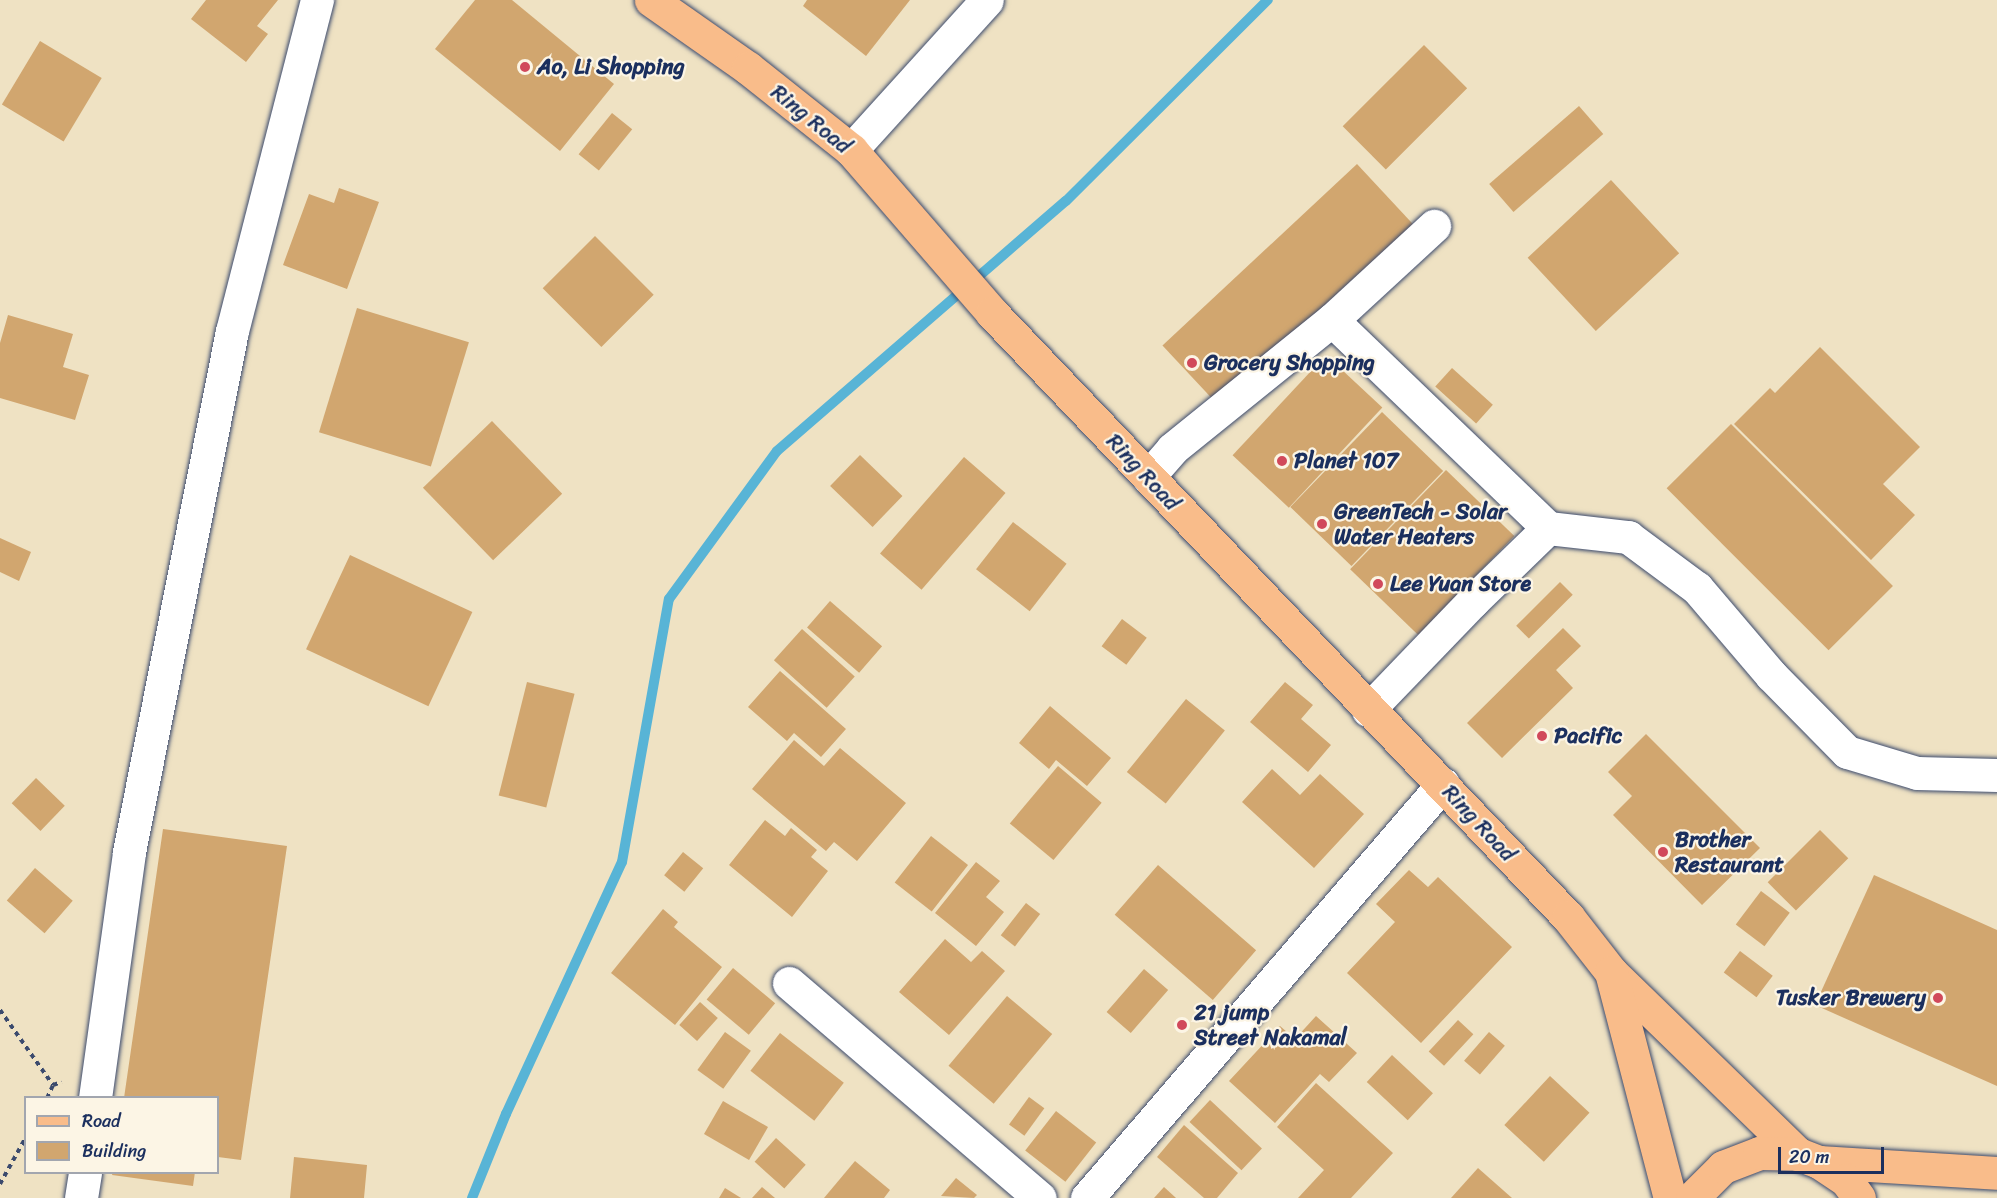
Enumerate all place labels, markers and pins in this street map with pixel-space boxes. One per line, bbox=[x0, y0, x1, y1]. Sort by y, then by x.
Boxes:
place label: Ao, Li Shopping bbox=[537, 54, 685, 80]
marker: Ao, Li Shopping bbox=[518, 60, 532, 74]
place label: Grocery Shopping bbox=[1204, 350, 1375, 376]
marker: Grocery Shopping bbox=[1185, 356, 1199, 370]
place label: Planet 107 bbox=[1294, 448, 1398, 474]
marker: Planet 107 bbox=[1275, 454, 1289, 468]
place label: GreenTech - Solar Water Heaters bbox=[1334, 498, 1507, 550]
marker: GreenTech - Solar Water Heaters bbox=[1315, 517, 1329, 531]
place label: Lee Yuan Store bbox=[1390, 571, 1534, 597]
marker: Lee Yuan Store bbox=[1371, 577, 1385, 591]
place label: Pacific bbox=[1554, 723, 1623, 749]
marker: Pacific bbox=[1535, 729, 1549, 743]
place label: Brother Restaurant bbox=[1675, 826, 1784, 878]
marker: Brother Restaurant bbox=[1656, 845, 1670, 859]
place label: Tusker Brewery bbox=[1775, 985, 1926, 1011]
marker: Tusker Brewery bbox=[1931, 991, 1945, 1005]
place label: 21 jump Street Nakamal bbox=[1194, 999, 1347, 1050]
marker: 21 jump Street Nakamal bbox=[1175, 1018, 1189, 1032]

